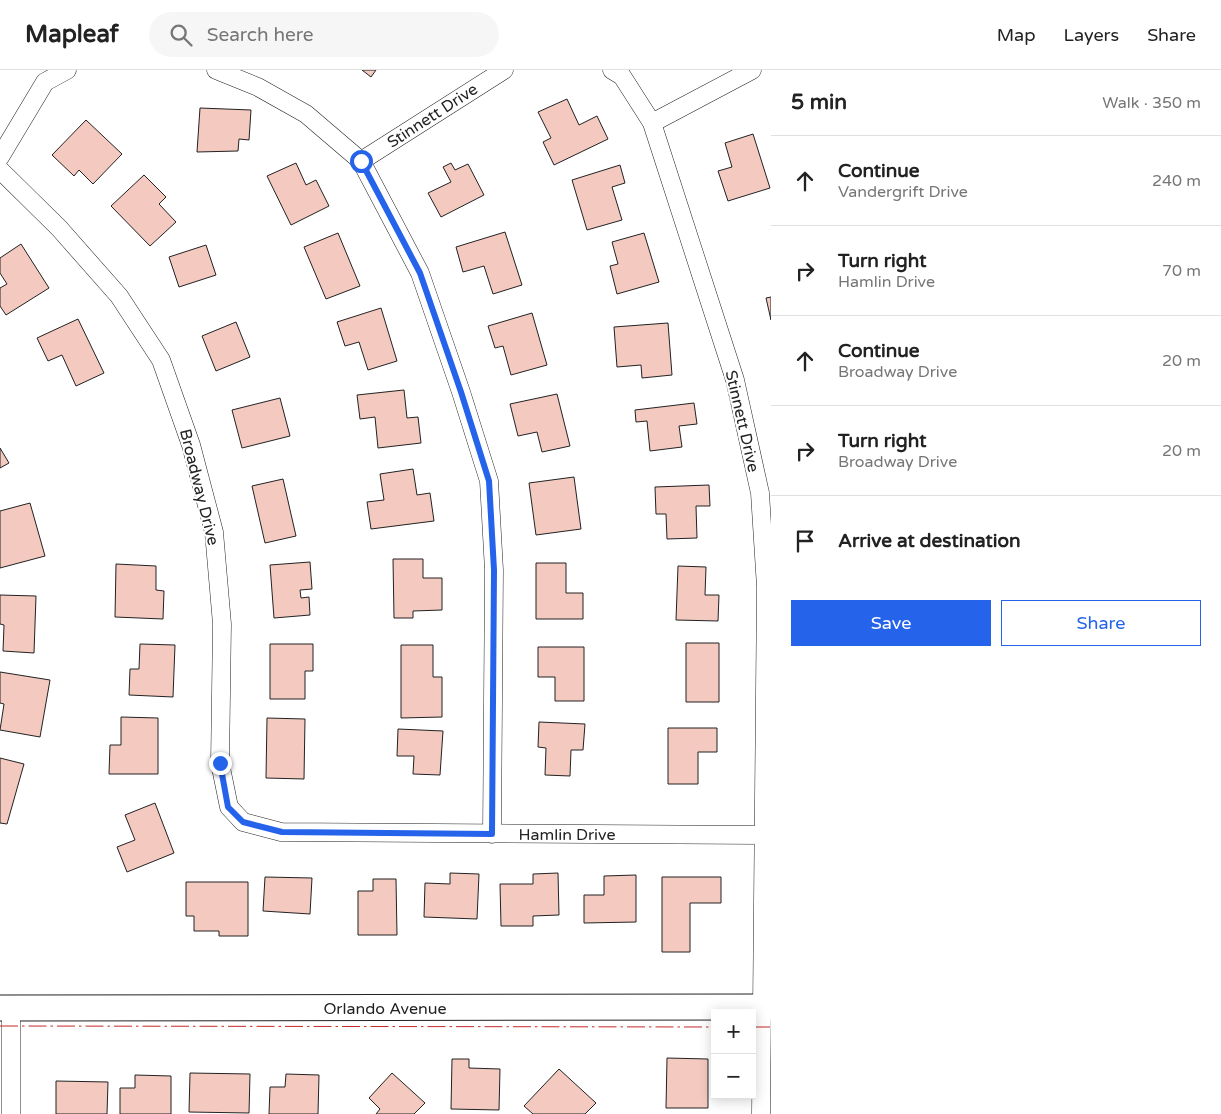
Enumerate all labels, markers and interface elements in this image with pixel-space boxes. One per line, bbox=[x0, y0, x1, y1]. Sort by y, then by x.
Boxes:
search box bbox=[149, 12, 499, 57]
text: Mapleaf bbox=[25, 20, 119, 49]
icon: search bbox=[167, 21, 195, 49]
text: Search here bbox=[207, 24, 314, 46]
text: Map bbox=[997, 24, 1036, 46]
text: Layers bbox=[1064, 24, 1119, 46]
text: Share bbox=[1147, 24, 1196, 46]
street label: Stinnett Drive bbox=[384, 79, 482, 153]
text: 5 min bbox=[791, 90, 847, 115]
text: Walk · 350 m bbox=[1102, 93, 1201, 113]
route start bbox=[350, 150, 373, 173]
text: Continue bbox=[838, 160, 920, 182]
icon: ahead bbox=[791, 167, 819, 195]
text: 240 m bbox=[1152, 171, 1201, 191]
text: Vandergrift Drive bbox=[838, 182, 968, 202]
text: Turn right bbox=[838, 250, 926, 272]
icon: right bbox=[791, 257, 819, 285]
text: 70 m bbox=[1162, 261, 1201, 281]
text: Hamlin Drive bbox=[838, 272, 935, 292]
text: Continue bbox=[838, 340, 920, 362]
icon: ahead bbox=[791, 347, 819, 375]
text: 20 m bbox=[1162, 351, 1201, 371]
text: Broadway Drive bbox=[838, 362, 957, 382]
street label: Stinnett Drive bbox=[721, 368, 763, 474]
street label: Broadway Drive bbox=[175, 427, 223, 548]
text: Turn right bbox=[838, 430, 926, 452]
icon: right bbox=[791, 437, 819, 465]
text: 20 m bbox=[1162, 441, 1201, 461]
text: Broadway Drive bbox=[838, 452, 957, 472]
icon: arrive bbox=[791, 527, 819, 555]
text: Arrive at destination bbox=[838, 530, 1021, 552]
button: Save bbox=[791, 600, 991, 646]
button: Share bbox=[1001, 600, 1201, 646]
route end bbox=[209, 752, 232, 775]
street label: Hamlin Drive bbox=[518, 825, 616, 845]
street label: Orlando Avenue bbox=[324, 999, 446, 1019]
map controls bbox=[711, 1009, 756, 1099]
button: + bbox=[711, 1009, 756, 1054]
button: − bbox=[711, 1054, 756, 1099]

